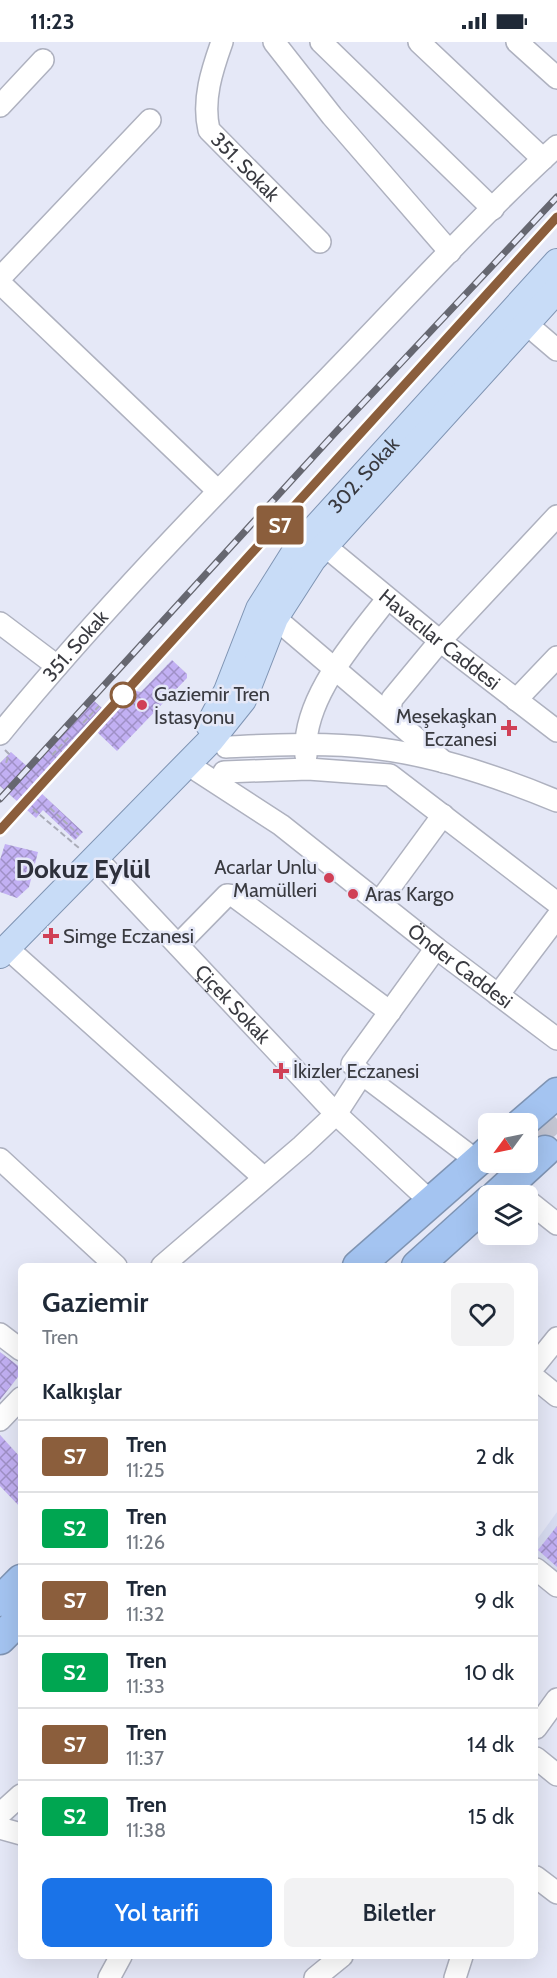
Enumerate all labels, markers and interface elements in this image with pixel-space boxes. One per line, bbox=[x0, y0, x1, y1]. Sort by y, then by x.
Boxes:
text: 11:23 bbox=[30, 8, 75, 35]
street label: 351. Sokak bbox=[206, 127, 285, 206]
street label: 302. Sokak bbox=[323, 432, 404, 518]
line badge: S7 bbox=[253, 506, 307, 544]
text: S7 bbox=[269, 513, 291, 538]
street label: Havacılar Caddesi bbox=[374, 584, 505, 695]
street label: 351. Sokak bbox=[38, 605, 113, 686]
unlabelled marker bbox=[110, 682, 136, 708]
place label: Gaziemir Tren İstasyonu bbox=[154, 682, 270, 729]
marker: Gaziemir Tren İstasyonu bbox=[135, 698, 149, 712]
place label: Meşekaşkan Eczanesi bbox=[396, 704, 497, 751]
marker: Meşekaşkan Eczanesi bbox=[502, 721, 516, 735]
district label: Dokuz Eylül bbox=[15, 853, 151, 885]
place label: Acarlar Unlu Mamülleri bbox=[214, 855, 317, 902]
marker: Acarlar Unlu Mamülleri bbox=[322, 871, 336, 885]
place label: Aras Kargo bbox=[365, 882, 454, 906]
marker: Aras Kargo bbox=[346, 887, 360, 901]
street label: Önder Caddesi bbox=[403, 918, 517, 1013]
place label: Simge Eczanesi bbox=[63, 924, 194, 948]
marker: Simge Eczanesi bbox=[44, 929, 58, 943]
street label: Çiçek Sokak bbox=[190, 959, 276, 1048]
place label: İkizler Eczanesi bbox=[293, 1059, 419, 1083]
marker: İkizler Eczanesi bbox=[274, 1064, 288, 1078]
north arrow bbox=[478, 1113, 538, 1173]
map controls bbox=[478, 1113, 538, 1245]
button: layers bbox=[478, 1185, 538, 1245]
button: heart bbox=[451, 1283, 514, 1346]
text: Gaziemir bbox=[42, 1285, 148, 1319]
text: Tren bbox=[42, 1325, 78, 1349]
text: Kalkışlar bbox=[42, 1378, 122, 1405]
text: Tren bbox=[126, 1431, 167, 1458]
text: 2 dk bbox=[475, 1443, 514, 1470]
text: S7 bbox=[64, 1444, 86, 1469]
text: 11:25 bbox=[126, 1458, 165, 1482]
text: Tren bbox=[126, 1503, 167, 1530]
text: 3 dk bbox=[475, 1515, 514, 1542]
text: S2 bbox=[63, 1516, 87, 1541]
text: 11:26 bbox=[126, 1530, 165, 1554]
text: Tren bbox=[126, 1575, 167, 1602]
text: 9 dk bbox=[474, 1587, 514, 1614]
text: S7 bbox=[64, 1588, 86, 1613]
text: 11:32 bbox=[126, 1602, 165, 1626]
text: Tren bbox=[126, 1647, 167, 1674]
text: 10 dk bbox=[464, 1659, 514, 1686]
text: S2 bbox=[63, 1660, 87, 1685]
text: 11:33 bbox=[126, 1674, 165, 1698]
text: Tren bbox=[126, 1719, 167, 1746]
text: 14 dk bbox=[467, 1731, 514, 1758]
text: S7 bbox=[64, 1732, 86, 1757]
text: 11:37 bbox=[126, 1746, 164, 1770]
text: Tren bbox=[126, 1791, 167, 1818]
text: 15 dk bbox=[468, 1803, 514, 1830]
text: S2 bbox=[63, 1804, 87, 1829]
text: 11:38 bbox=[126, 1818, 166, 1842]
button: Yol tarifi bbox=[42, 1878, 272, 1947]
button: Biletler bbox=[284, 1878, 514, 1947]

